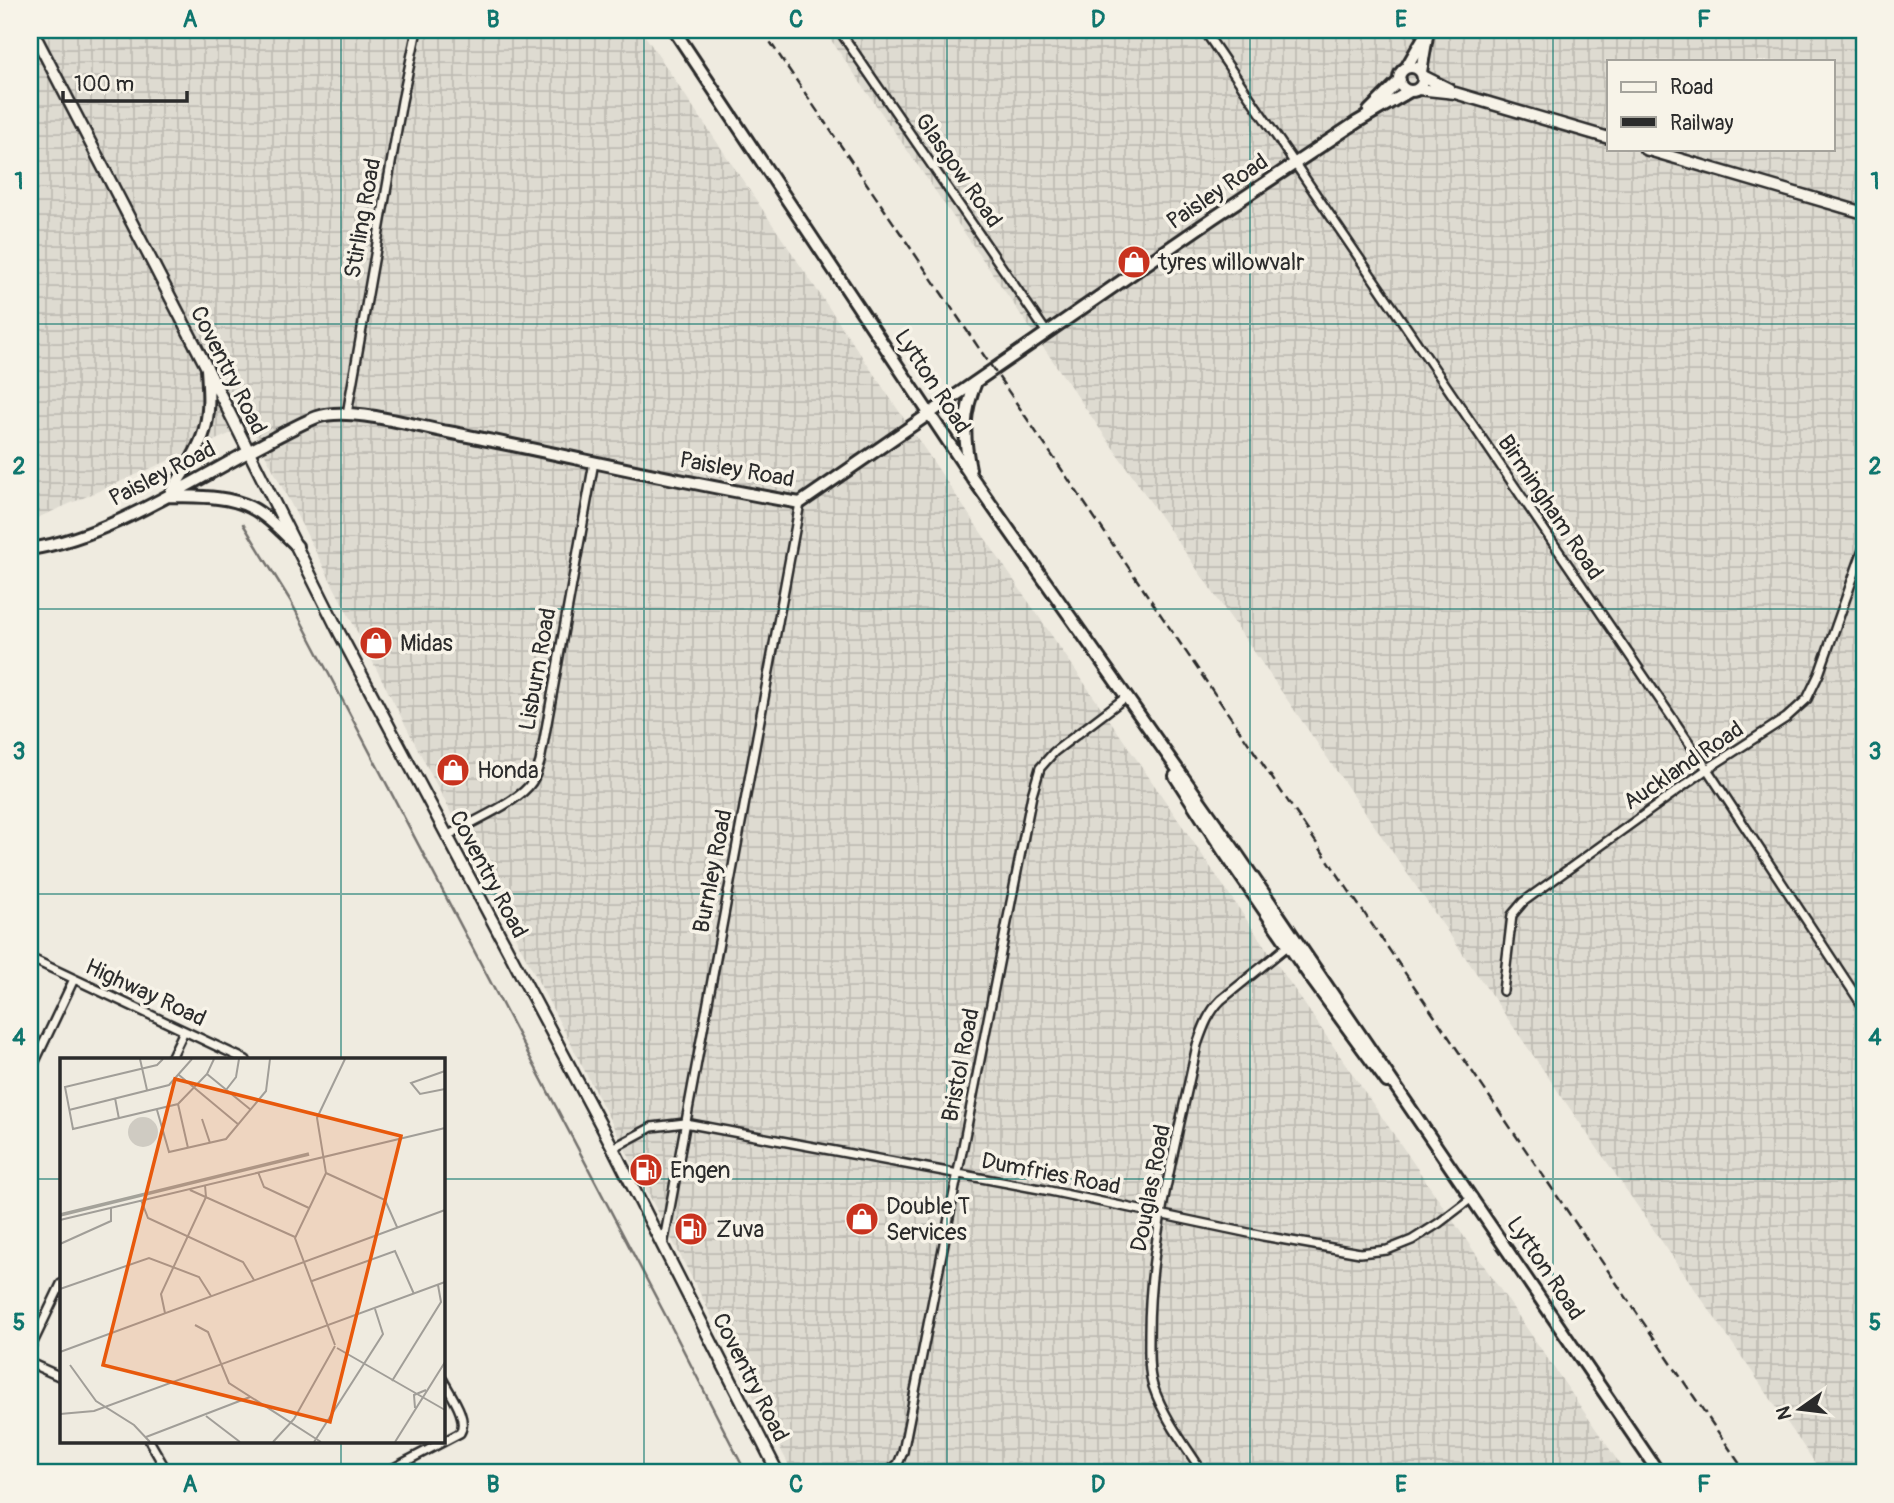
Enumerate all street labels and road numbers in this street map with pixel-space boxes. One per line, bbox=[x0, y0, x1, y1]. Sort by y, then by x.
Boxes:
street label: Glasgow Road bbox=[908, 107, 1009, 233]
street label: Paisley Road bbox=[1161, 147, 1274, 236]
street label: Stirling Road bbox=[338, 156, 387, 280]
street label: Coventry Road bbox=[184, 301, 273, 439]
street label: Lytton Road bbox=[888, 323, 977, 439]
street label: Birmingham Road bbox=[1491, 429, 1610, 585]
street label: Paisley Road bbox=[104, 434, 221, 513]
street label: Paisley Road bbox=[677, 445, 797, 494]
street label: Lisburn Road bbox=[512, 605, 563, 733]
street label: Auckland Road bbox=[1617, 714, 1749, 816]
street label: Coventry Road bbox=[443, 805, 534, 943]
street label: Burnley Road bbox=[686, 807, 739, 935]
street label: Highway Road bbox=[81, 952, 211, 1033]
street label: Bristol Road bbox=[935, 1006, 986, 1124]
street label: Douglas Road bbox=[1124, 1122, 1177, 1254]
street label: Dumfries Road bbox=[979, 1146, 1123, 1201]
street label: Lytton Road bbox=[1500, 1211, 1591, 1326]
street label: Coventry Road bbox=[706, 1308, 795, 1446]

